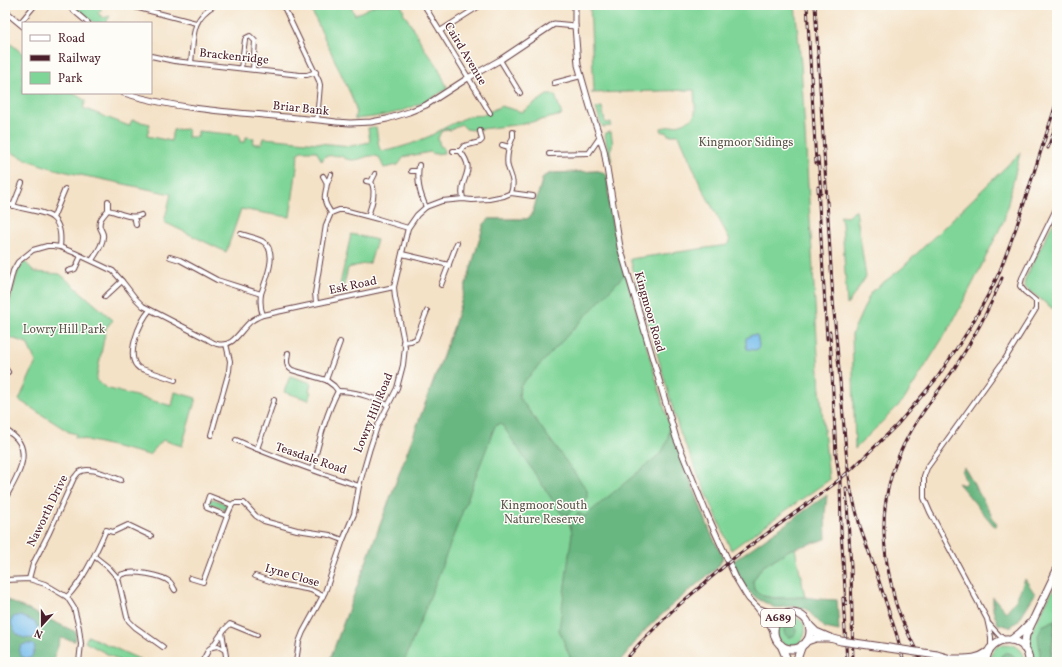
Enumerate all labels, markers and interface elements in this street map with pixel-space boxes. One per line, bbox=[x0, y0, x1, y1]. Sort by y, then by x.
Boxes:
street label: Caird Avenue bbox=[440, 20, 490, 89]
legend bbox=[22, 22, 152, 94]
text: Road bbox=[58, 31, 85, 47]
street label: Brackenridge bbox=[198, 45, 270, 69]
text: Railway bbox=[58, 51, 101, 67]
text: Park bbox=[58, 71, 83, 87]
street label: Briar Bank bbox=[272, 98, 330, 120]
park label: Kingmoor Sidings bbox=[699, 135, 793, 151]
street label: Kingmoor Road bbox=[630, 270, 668, 354]
street label: Esk Road bbox=[328, 273, 379, 299]
park label: Lowry Hill Park bbox=[23, 322, 106, 338]
street label: Lowry Hill Road bbox=[351, 370, 397, 455]
street label: Teasdale Road bbox=[273, 439, 349, 479]
street label: Naworth Drive bbox=[24, 472, 72, 550]
park label: Kingmoor South Nature Reserve bbox=[500, 498, 588, 528]
street label: Lyne Close bbox=[263, 561, 322, 592]
north arrow bbox=[22, 605, 62, 645]
road number: A689 bbox=[761, 609, 795, 627]
text: N bbox=[33, 625, 45, 641]

